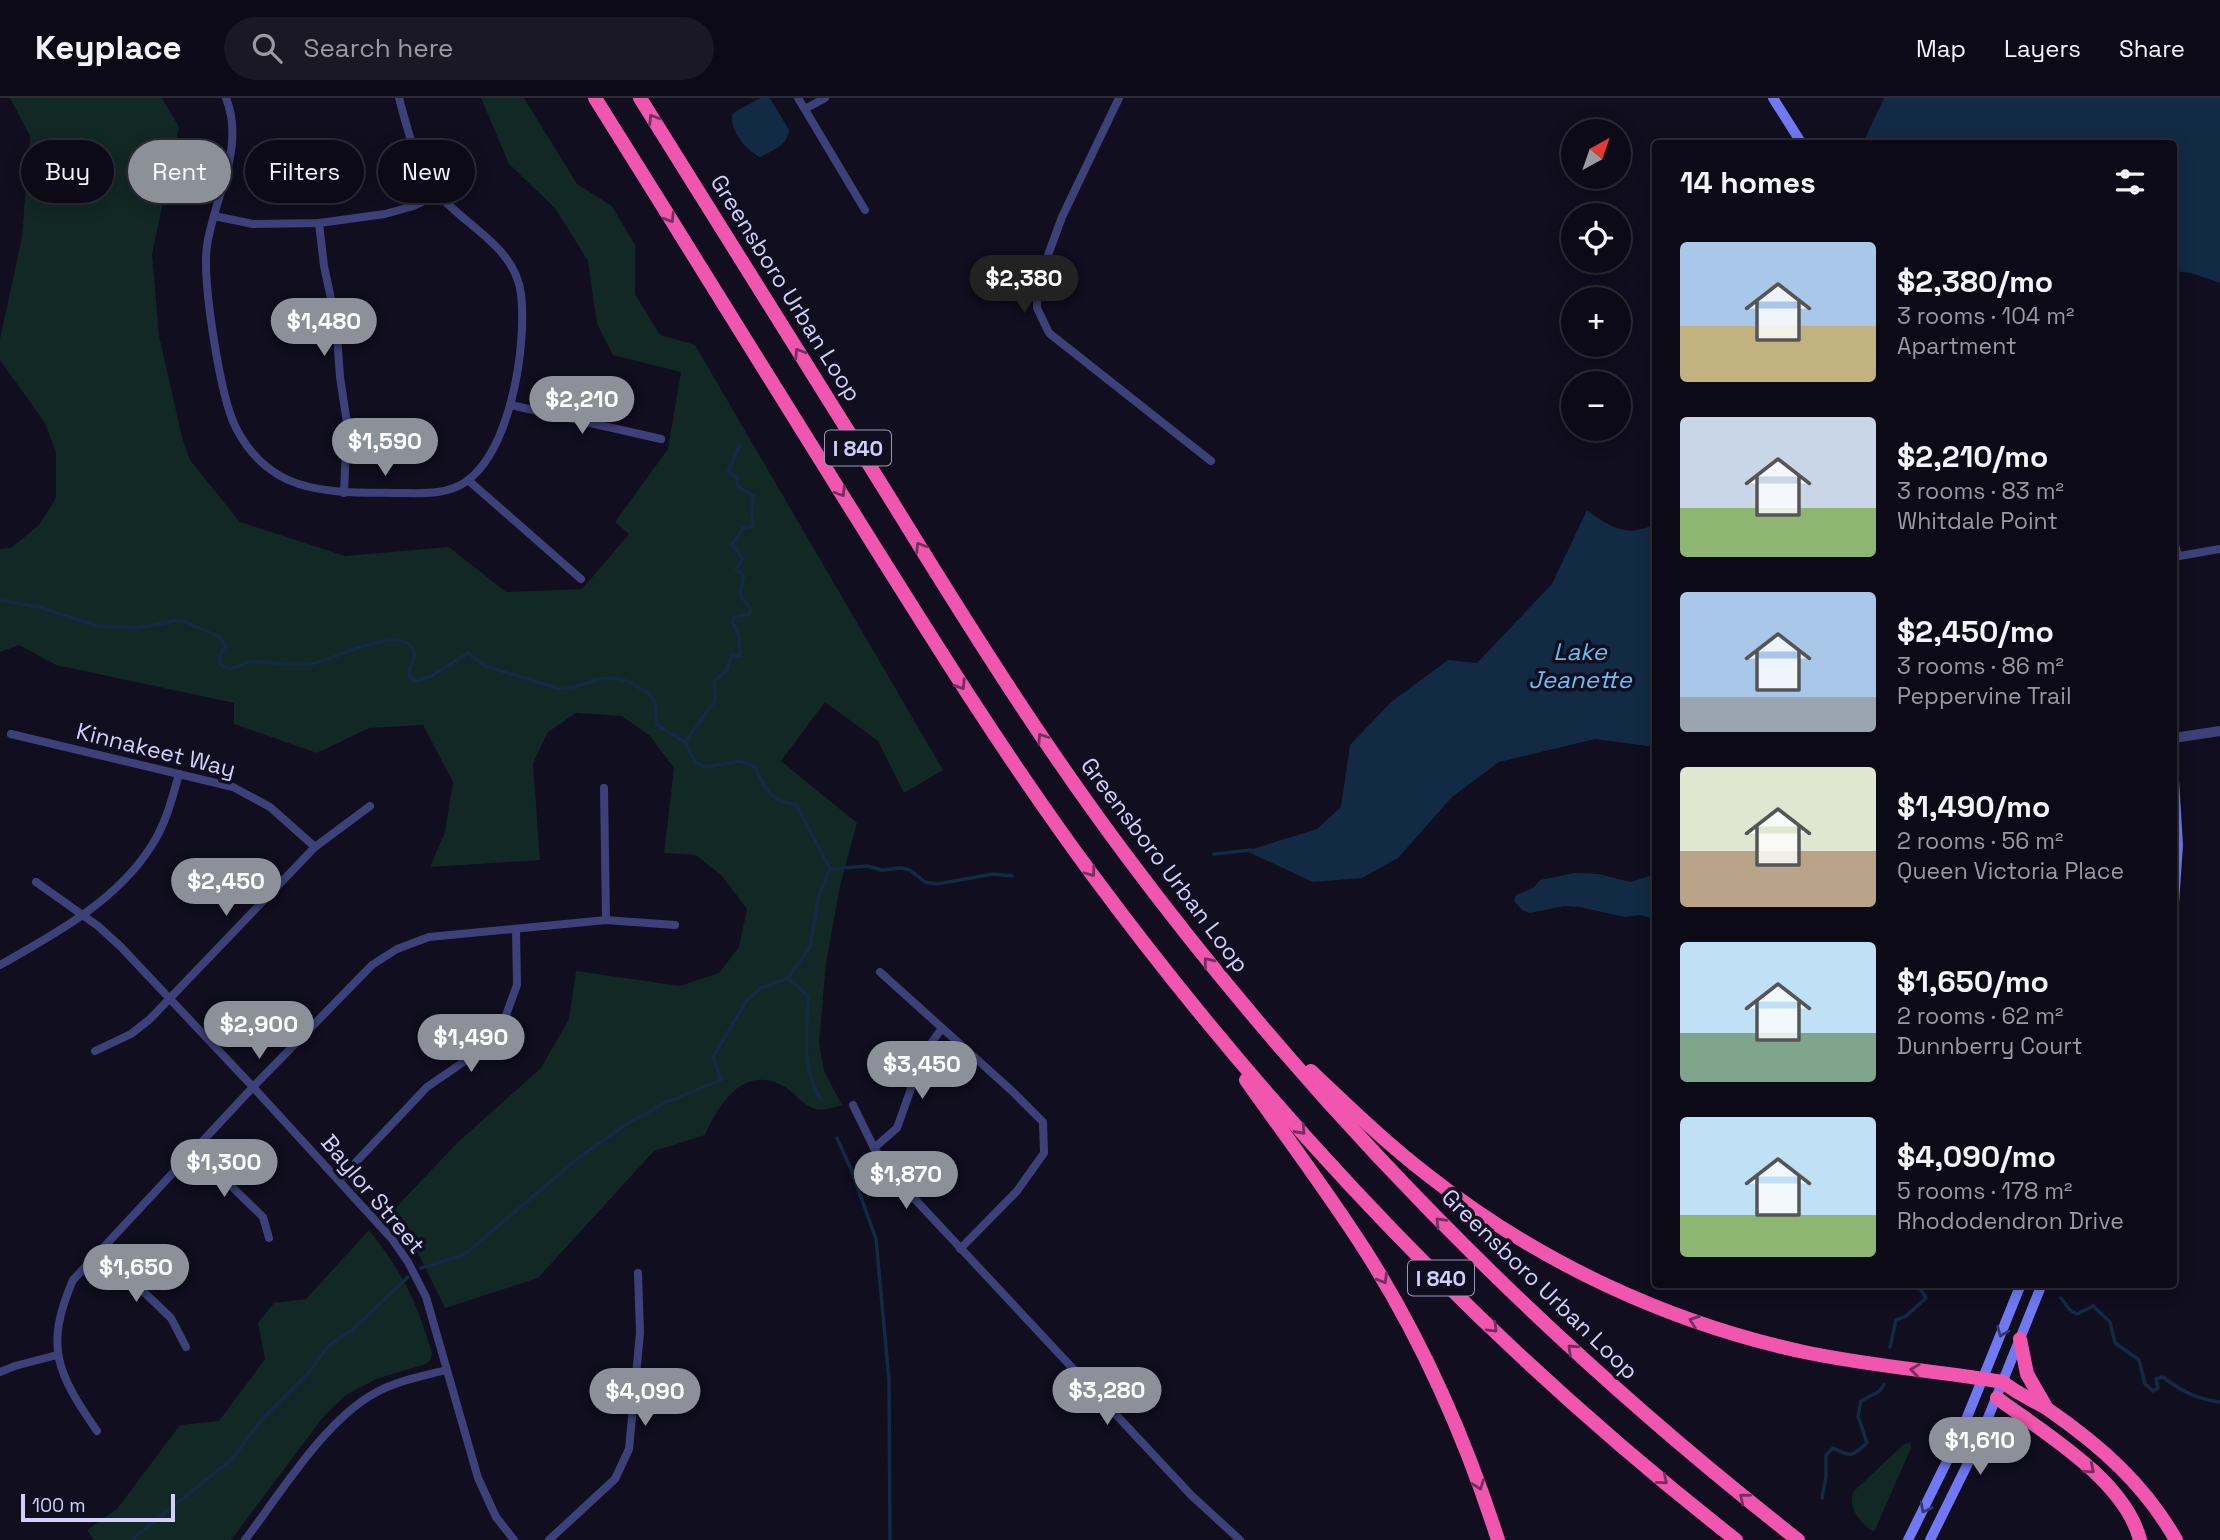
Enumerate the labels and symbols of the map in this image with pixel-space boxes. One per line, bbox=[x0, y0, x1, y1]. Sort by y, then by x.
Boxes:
one-way arrow bbox=[649, 113, 662, 126]
north arrow bbox=[1561, 119, 1631, 189]
street label: Greensboro Urban Loop bbox=[704, 169, 868, 407]
one-way arrow bbox=[662, 211, 675, 224]
pin: $2,380 bbox=[967, 256, 1081, 315]
pin: $1,480 bbox=[267, 299, 381, 358]
one-way arrow bbox=[795, 348, 808, 361]
pin: $2,210 bbox=[525, 376, 639, 436]
pin: $1,590 bbox=[328, 418, 442, 478]
road number: I 840 bbox=[825, 430, 891, 466]
one-way arrow bbox=[832, 485, 845, 498]
one-way arrow bbox=[915, 541, 928, 554]
water label: Lake Jeanette bbox=[1528, 636, 1633, 695]
one-way arrow bbox=[953, 677, 966, 690]
street label: Kinnakeet Way bbox=[73, 716, 239, 784]
one-way arrow bbox=[1038, 733, 1050, 746]
street label: Greensboro Urban Loop bbox=[1074, 751, 1256, 979]
pin: $2,450 bbox=[169, 858, 283, 918]
one-way arrow bbox=[1082, 864, 1095, 877]
one-way arrow bbox=[1204, 957, 1216, 970]
pin: $2,900 bbox=[202, 1002, 316, 1061]
pin: $1,490 bbox=[414, 1014, 528, 1074]
pin: $3,450 bbox=[865, 1042, 979, 1101]
one-way arrow bbox=[1293, 1122, 1305, 1135]
street label: Baylor Street bbox=[314, 1128, 432, 1260]
pin: $1,300 bbox=[167, 1140, 281, 1199]
pin: $1,870 bbox=[849, 1152, 963, 1211]
street label: Greensboro Urban Loop bbox=[1435, 1182, 1645, 1386]
one-way arrow bbox=[1435, 1217, 1448, 1230]
pin: $1,650 bbox=[79, 1244, 193, 1304]
road number: I 840 bbox=[1408, 1260, 1474, 1296]
one-way arrow bbox=[1374, 1272, 1387, 1285]
one-way arrow bbox=[1688, 1315, 1700, 1329]
one-way arrow bbox=[1485, 1320, 1498, 1333]
one-way arrow bbox=[1996, 1324, 2010, 1337]
one-way arrow bbox=[1567, 1345, 1580, 1358]
one-way arrow bbox=[1909, 1363, 1921, 1378]
pin: $4,090 bbox=[588, 1368, 702, 1428]
pin: $3,280 bbox=[1050, 1368, 1164, 1427]
pin: $1,610 bbox=[1923, 1418, 2037, 1477]
one-way arrow bbox=[2081, 1461, 2094, 1473]
one-way arrow bbox=[1654, 1472, 1667, 1484]
one-way arrow bbox=[1471, 1478, 1485, 1491]
scale bar bbox=[21, 1491, 175, 1523]
one-way arrow bbox=[1740, 1493, 1752, 1506]
one-way arrow bbox=[1919, 1501, 1933, 1513]

